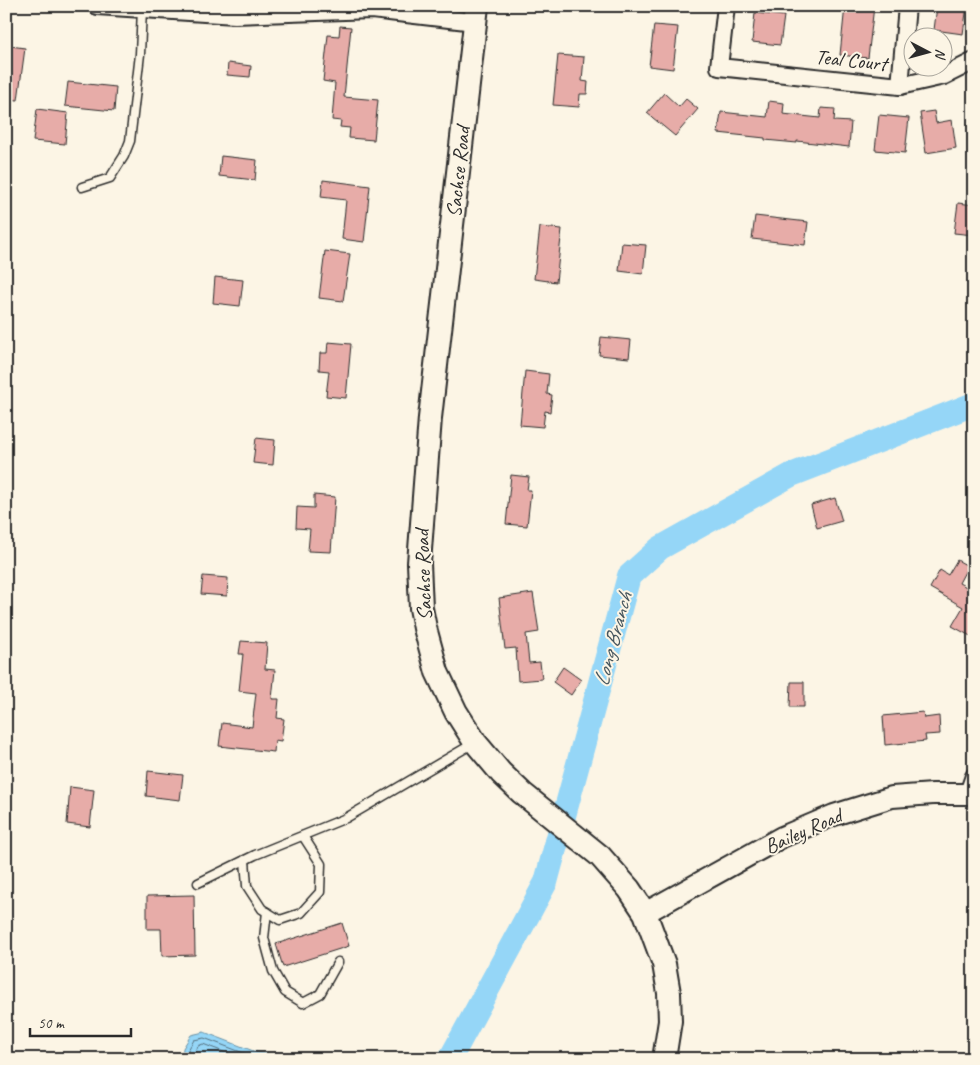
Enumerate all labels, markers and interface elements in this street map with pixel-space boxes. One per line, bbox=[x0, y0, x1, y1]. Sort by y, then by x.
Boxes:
north arrow bbox=[902, 28, 952, 78]
street label: Teal Court bbox=[814, 43, 891, 77]
text: N bbox=[931, 48, 949, 61]
street label: Sachse Road bbox=[440, 122, 476, 219]
street label: Sachse Road bbox=[408, 525, 438, 621]
water label: Long Branch bbox=[587, 587, 639, 689]
street label: Bailey Road bbox=[760, 801, 848, 860]
scale bar bbox=[30, 1005, 131, 1037]
text: 50 m bbox=[38, 1014, 65, 1033]

